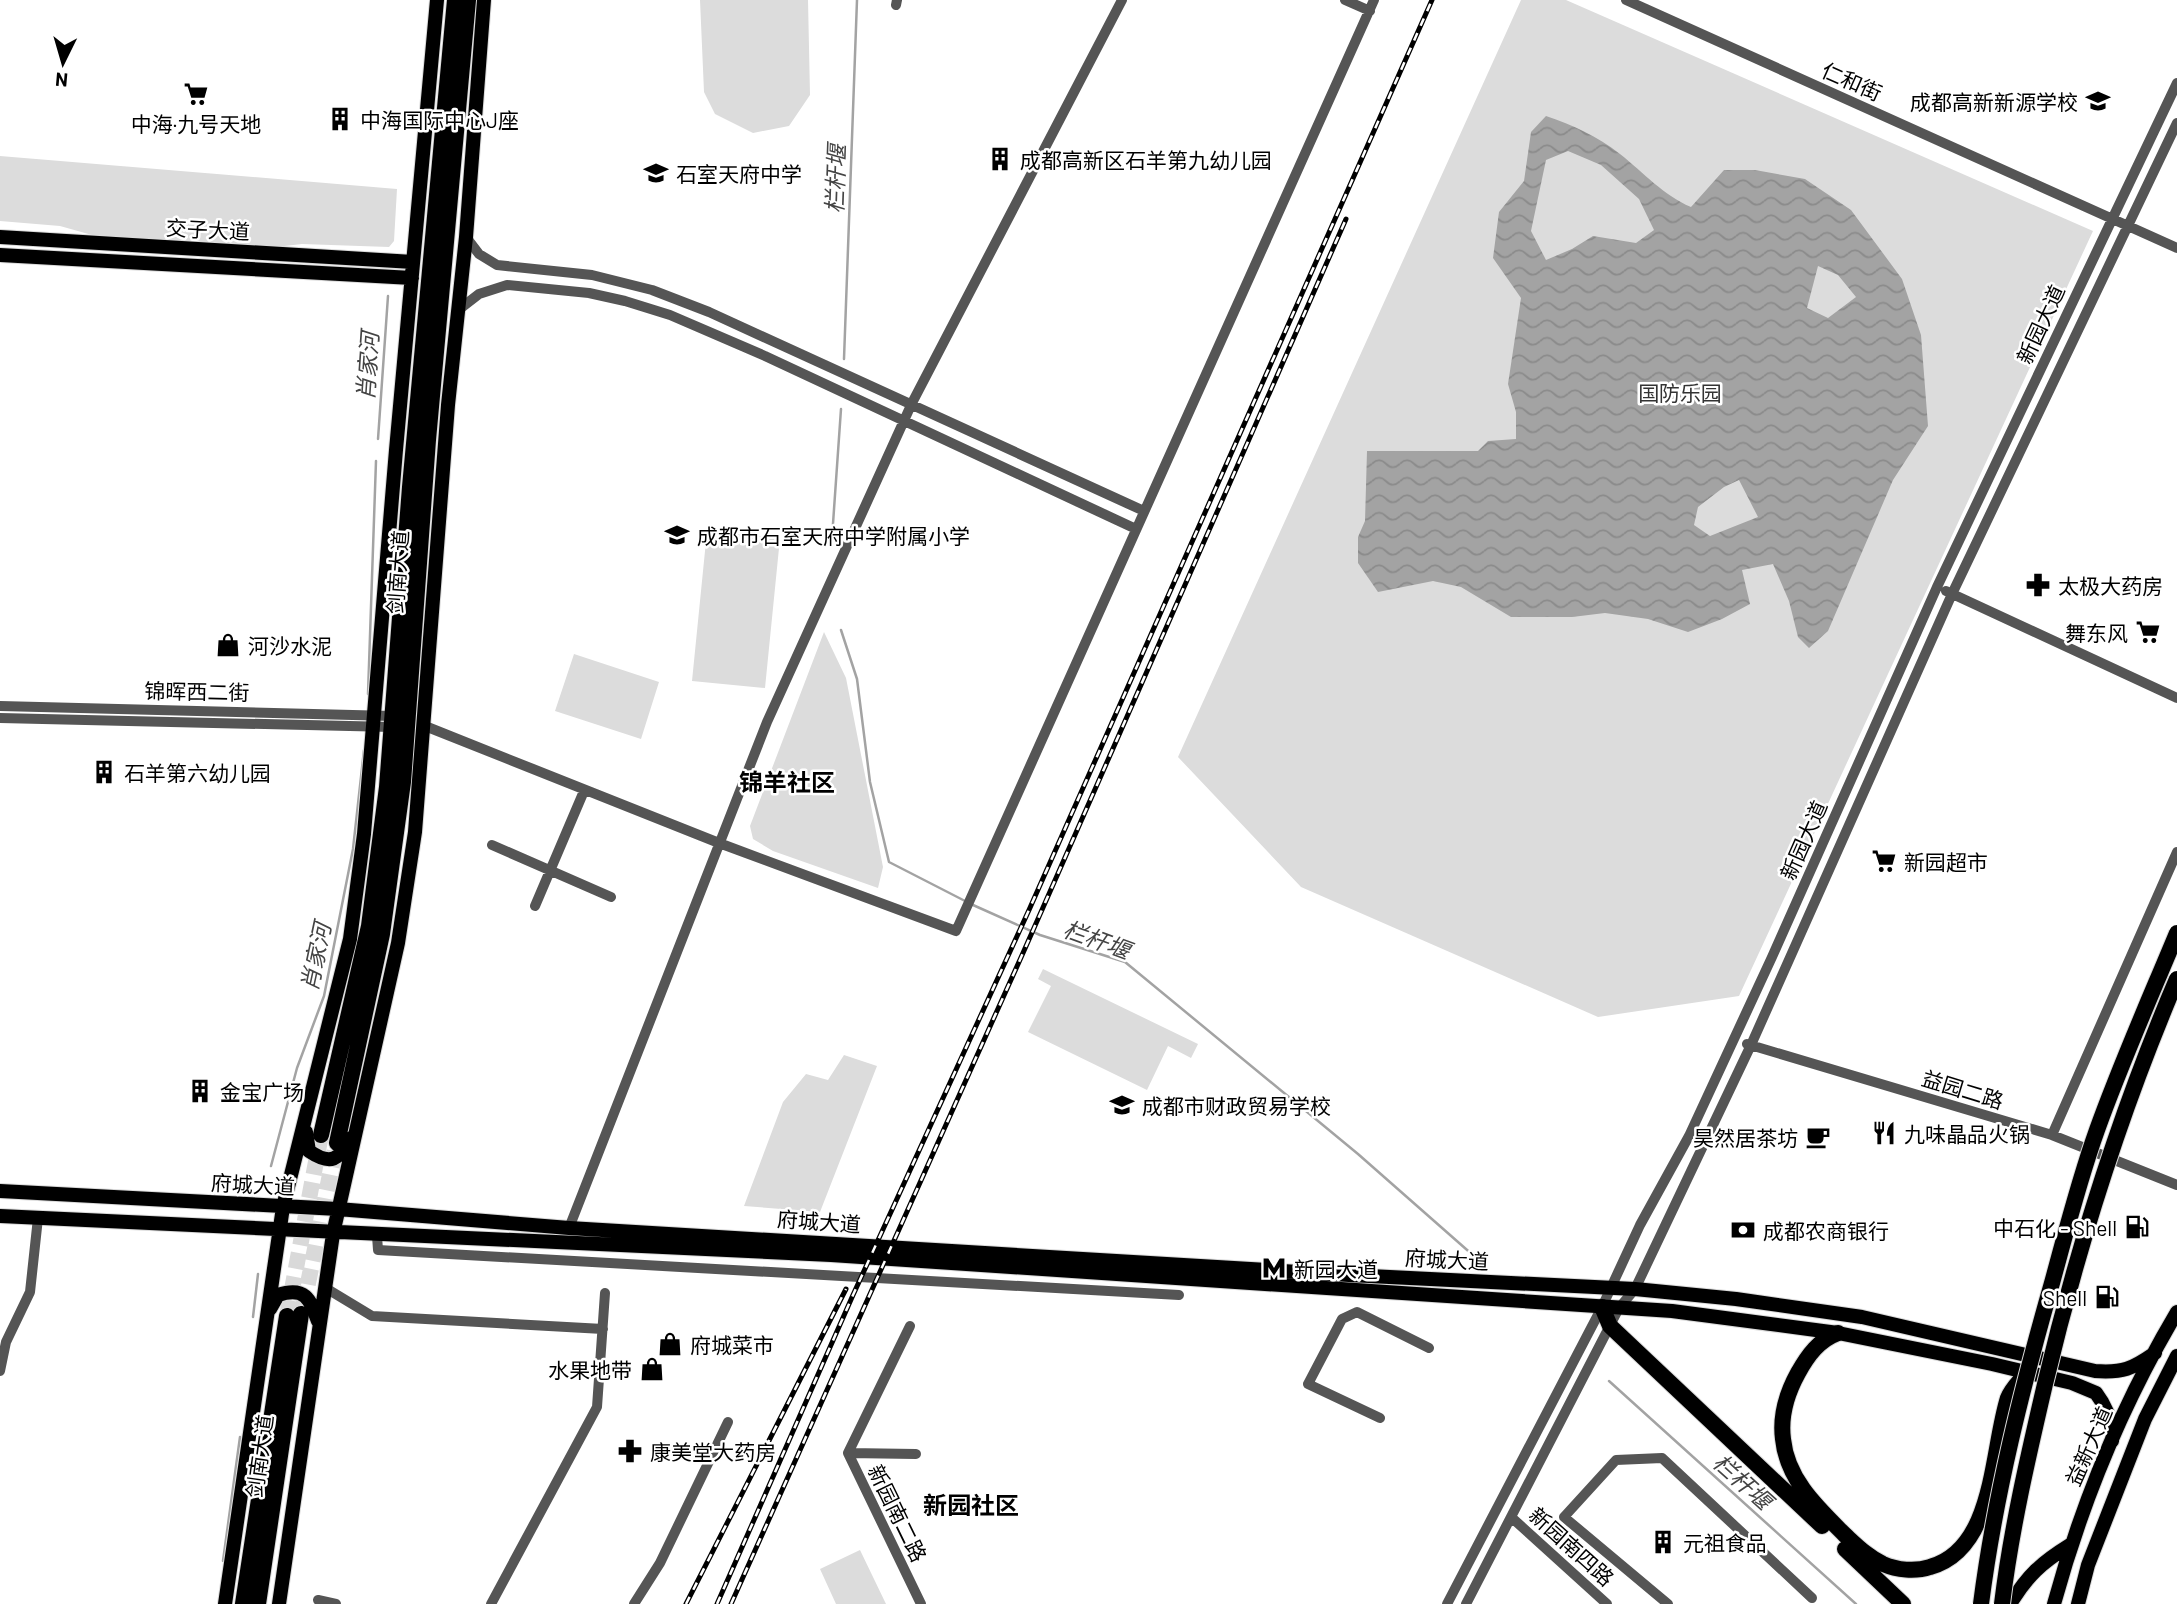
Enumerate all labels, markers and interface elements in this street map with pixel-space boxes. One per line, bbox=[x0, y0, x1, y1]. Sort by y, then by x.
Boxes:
north arrow bbox=[28, 28, 98, 98]
street label: 仁和街 bbox=[1818, 57, 1886, 105]
text: N bbox=[54, 68, 69, 92]
supermarket icon: 中海·九号天地 bbox=[182, 80, 210, 108]
school or university icon: 成都高新新源学校 bbox=[2084, 87, 2112, 115]
place label: 成都高新新源学校 bbox=[1910, 89, 2078, 114]
building icon: 中海国际中心J座 bbox=[326, 105, 354, 133]
place label: 中海国际中心J座 bbox=[360, 107, 519, 132]
place label: 中海·九号天地 bbox=[131, 111, 261, 136]
water label: 栏杆堰 bbox=[820, 140, 850, 214]
building icon: 成都高新区石羊第九幼儿园 bbox=[986, 145, 1014, 173]
place label: 成都高新区石羊第九幼儿园 bbox=[1020, 147, 1272, 172]
school or university icon: 石室天府中学 bbox=[642, 159, 670, 187]
place label: 石室天府中学 bbox=[676, 161, 802, 186]
street label: 交子大道 bbox=[165, 214, 251, 244]
street label: 新园大道 bbox=[2011, 281, 2069, 367]
water label: 肖家河 bbox=[351, 327, 384, 401]
park label: 国防乐园 bbox=[1638, 380, 1722, 405]
school or university icon: 成都市石室天府中学附属小学 bbox=[663, 521, 691, 549]
place label: 成都市石室天府中学附属小学 bbox=[697, 523, 970, 548]
street label: 剑南大道 bbox=[382, 529, 412, 615]
pharmacy icon: 太极大药房 bbox=[2024, 571, 2052, 599]
place label: 太极大药房 bbox=[2058, 573, 2163, 598]
supermarket icon: 舞东风 bbox=[2134, 618, 2162, 646]
place label: 舞东风 bbox=[2065, 620, 2128, 645]
shop icon: 河沙水泥 bbox=[214, 631, 242, 659]
place label: 河沙水泥 bbox=[248, 633, 332, 658]
street label: 锦晖西二街 bbox=[144, 678, 250, 704]
building icon: 石羊第六幼儿园 bbox=[90, 758, 118, 786]
place label: 石羊第六幼儿园 bbox=[124, 760, 271, 785]
district label: 锦羊社区 bbox=[739, 767, 835, 796]
street label: 新园大道 bbox=[1774, 797, 1832, 883]
supermarket icon: 新园超市 bbox=[1870, 847, 1898, 875]
place label: 新园超市 bbox=[1904, 849, 1988, 874]
water label: 栏杆堰 bbox=[1060, 914, 1138, 965]
water label: 肖家河 bbox=[294, 916, 337, 994]
street label: 益园二路 bbox=[1919, 1065, 2007, 1113]
building icon: 金宝广场 bbox=[186, 1077, 214, 1105]
place label: 金宝广场 bbox=[220, 1079, 304, 1104]
school or university icon: 成都市财政贸易学校 bbox=[1108, 1091, 1136, 1119]
place label: 成都市财政贸易学校 bbox=[1142, 1093, 1331, 1118]
restaurant icon: 九味晶品火锅 bbox=[1870, 1119, 1898, 1147]
place label: 九味晶品火锅 bbox=[1904, 1121, 2030, 1146]
cafe icon: 昊然居茶坊 bbox=[1804, 1123, 1832, 1151]
place label: 昊然居茶坊 bbox=[1693, 1125, 1798, 1150]
street label: 府城大道 bbox=[210, 1169, 296, 1199]
street label: 府城大道 bbox=[776, 1206, 862, 1236]
fuel station icon: 中石化 - Shell bbox=[2123, 1213, 2151, 1241]
place label: 中石化 - Shell bbox=[1993, 1215, 2117, 1240]
bank icon: 成都农商银行 bbox=[1729, 1216, 1757, 1244]
place label: 成都农商银行 bbox=[1763, 1218, 1889, 1243]
street label: 府城大道 bbox=[1404, 1244, 1490, 1274]
metro station icon: 新园大道 bbox=[1260, 1254, 1288, 1282]
place label: 新园大道 bbox=[1294, 1256, 1378, 1281]
fuel station icon: Shell bbox=[2093, 1283, 2121, 1311]
place label: Shell bbox=[2043, 1285, 2087, 1310]
shop icon: 府城菜市 bbox=[656, 1330, 684, 1358]
place label: 府城菜市 bbox=[690, 1332, 774, 1357]
shop icon: 水果地带 bbox=[638, 1355, 666, 1383]
place label: 水果地带 bbox=[548, 1357, 632, 1382]
street label: 益新大道 bbox=[2059, 1403, 2117, 1489]
street label: 剑南大道 bbox=[241, 1413, 277, 1499]
pharmacy icon: 康美堂大药房 bbox=[616, 1437, 644, 1465]
place label: 康美堂大药房 bbox=[650, 1439, 776, 1464]
water label: 栏杆堰 bbox=[1708, 1448, 1781, 1517]
street label: 新园南二路 bbox=[864, 1460, 932, 1566]
district label: 新园社区 bbox=[923, 1490, 1019, 1519]
street label: 新园南四路 bbox=[1525, 1502, 1619, 1590]
building icon: 元祖食品 bbox=[1649, 1528, 1677, 1556]
place label: 元祖食品 bbox=[1683, 1530, 1767, 1555]

